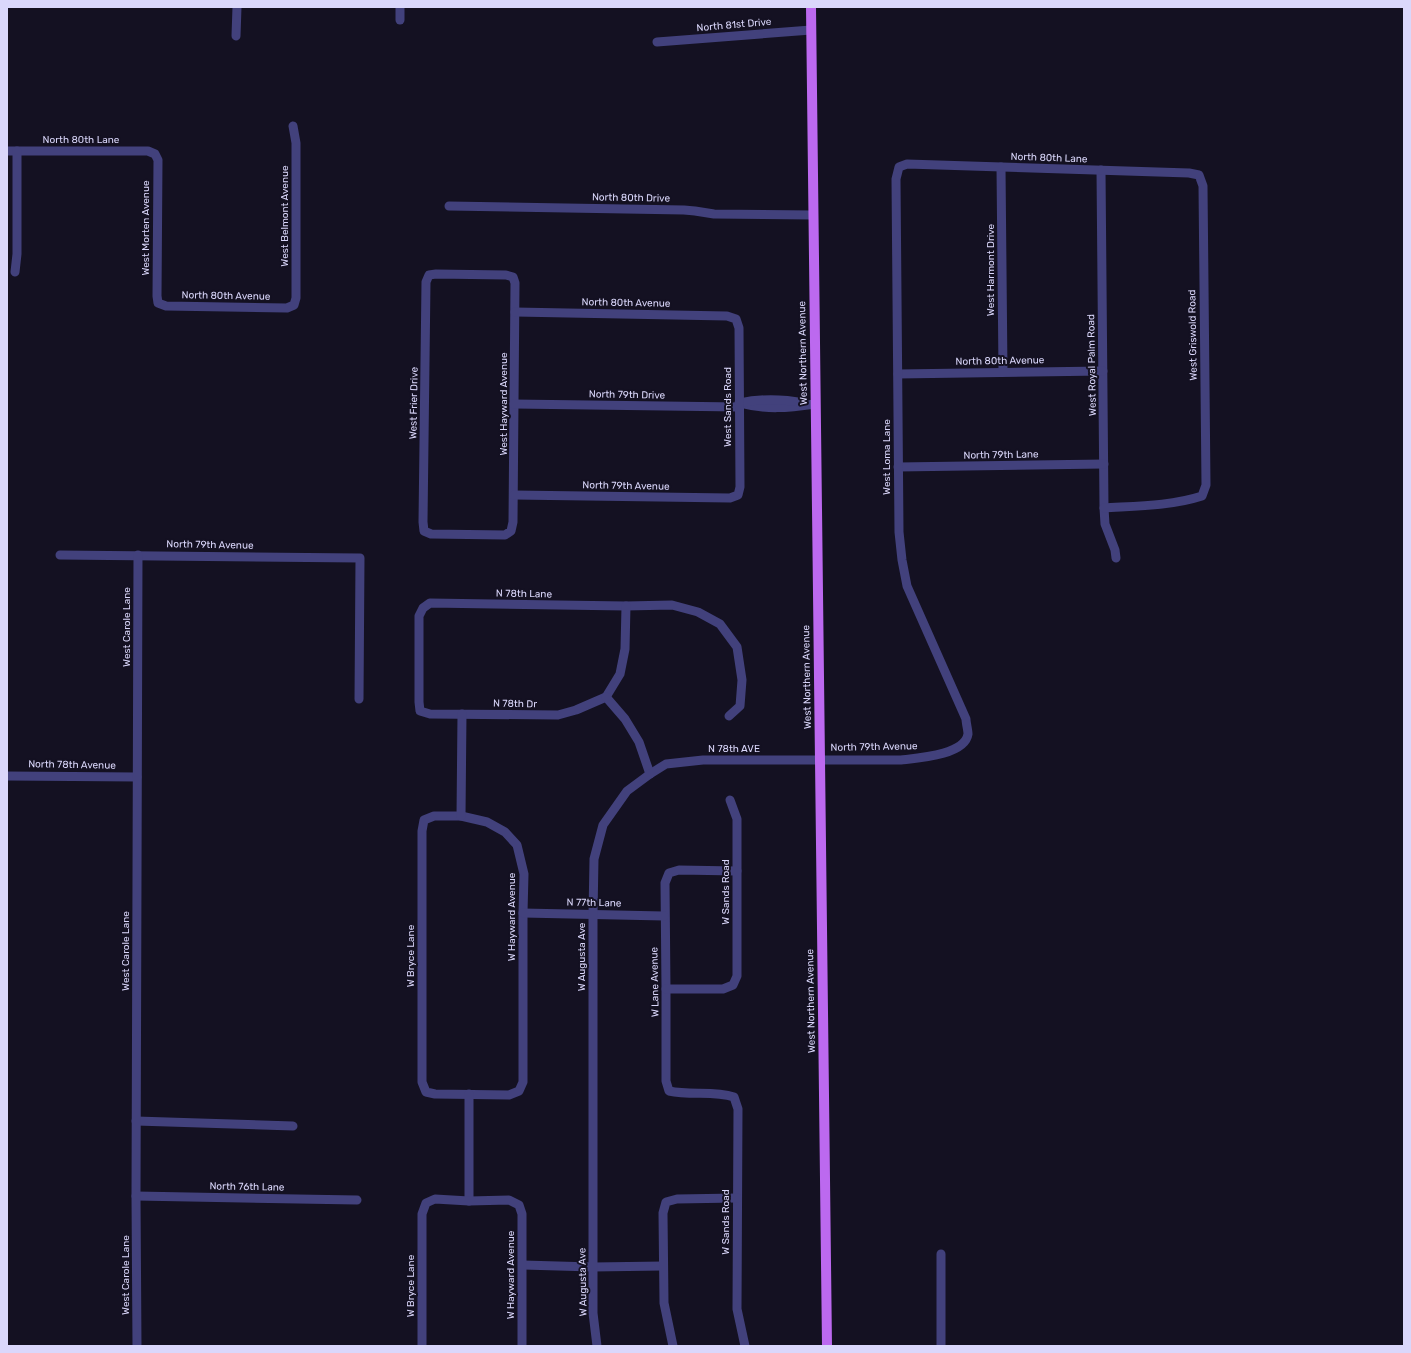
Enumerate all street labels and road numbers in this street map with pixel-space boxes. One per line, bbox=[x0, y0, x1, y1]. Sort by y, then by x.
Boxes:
street label: North 81st Drive bbox=[696, 16, 772, 34]
street label: North 80th Lane bbox=[43, 134, 120, 146]
street label: North 80th Lane bbox=[1010, 151, 1088, 165]
street label: West Belmont Avenue bbox=[279, 165, 291, 267]
street label: West Morten Avenue bbox=[140, 180, 152, 276]
street label: North 80th Drive bbox=[592, 191, 671, 205]
street label: West Harmont Drive bbox=[985, 223, 997, 316]
street label: North 80th Avenue bbox=[181, 289, 271, 303]
street label: West Griswold Road bbox=[1186, 289, 1200, 381]
street label: North 80th Avenue bbox=[581, 296, 671, 310]
street label: West Northern Avenue bbox=[796, 300, 810, 405]
street label: West Royal Palm Road bbox=[1085, 314, 1099, 416]
street label: West Hayward Avenue bbox=[498, 352, 510, 456]
street label: North 80th Avenue bbox=[955, 354, 1045, 368]
street label: West Frier Drive bbox=[407, 366, 421, 439]
street label: West Sands Road bbox=[722, 367, 734, 447]
street label: North 79th Drive bbox=[589, 388, 666, 402]
street label: West Loma Lane bbox=[881, 419, 893, 495]
street label: North 79th Lane bbox=[963, 448, 1039, 462]
street label: North 79th Avenue bbox=[582, 479, 670, 493]
street label: North 79th Avenue bbox=[166, 538, 254, 552]
street label: West Carole Lane bbox=[121, 587, 133, 667]
street label: N 78th Lane bbox=[496, 588, 553, 600]
street label: West Northern Avenue bbox=[800, 624, 814, 729]
street label: N 78th Dr bbox=[493, 698, 537, 710]
street label: North 79th Avenue bbox=[830, 740, 918, 754]
street label: N 78th AVE bbox=[708, 743, 760, 755]
street label: North 78th Avenue bbox=[28, 758, 116, 772]
street label: W Sands Road bbox=[720, 859, 732, 925]
street label: W Hayward Avenue bbox=[506, 872, 518, 961]
street label: N 77th Lane bbox=[566, 897, 622, 909]
street label: West Carole Lane bbox=[120, 911, 132, 991]
street label: W Augusta Ave bbox=[576, 922, 588, 991]
street label: W Bryce Lane bbox=[405, 924, 417, 987]
street label: W Lane Avenue bbox=[648, 946, 662, 1017]
street label: West Northern Avenue bbox=[804, 948, 818, 1053]
street label: North 76th Lane bbox=[209, 1180, 285, 1194]
street label: W Sands Road bbox=[720, 1189, 732, 1255]
street label: W Hayward Avenue bbox=[505, 1230, 517, 1319]
street label: West Carole Lane bbox=[120, 1235, 132, 1315]
street label: W Augusta Ave bbox=[576, 1247, 590, 1316]
street label: W Bryce Lane bbox=[405, 1254, 417, 1317]

